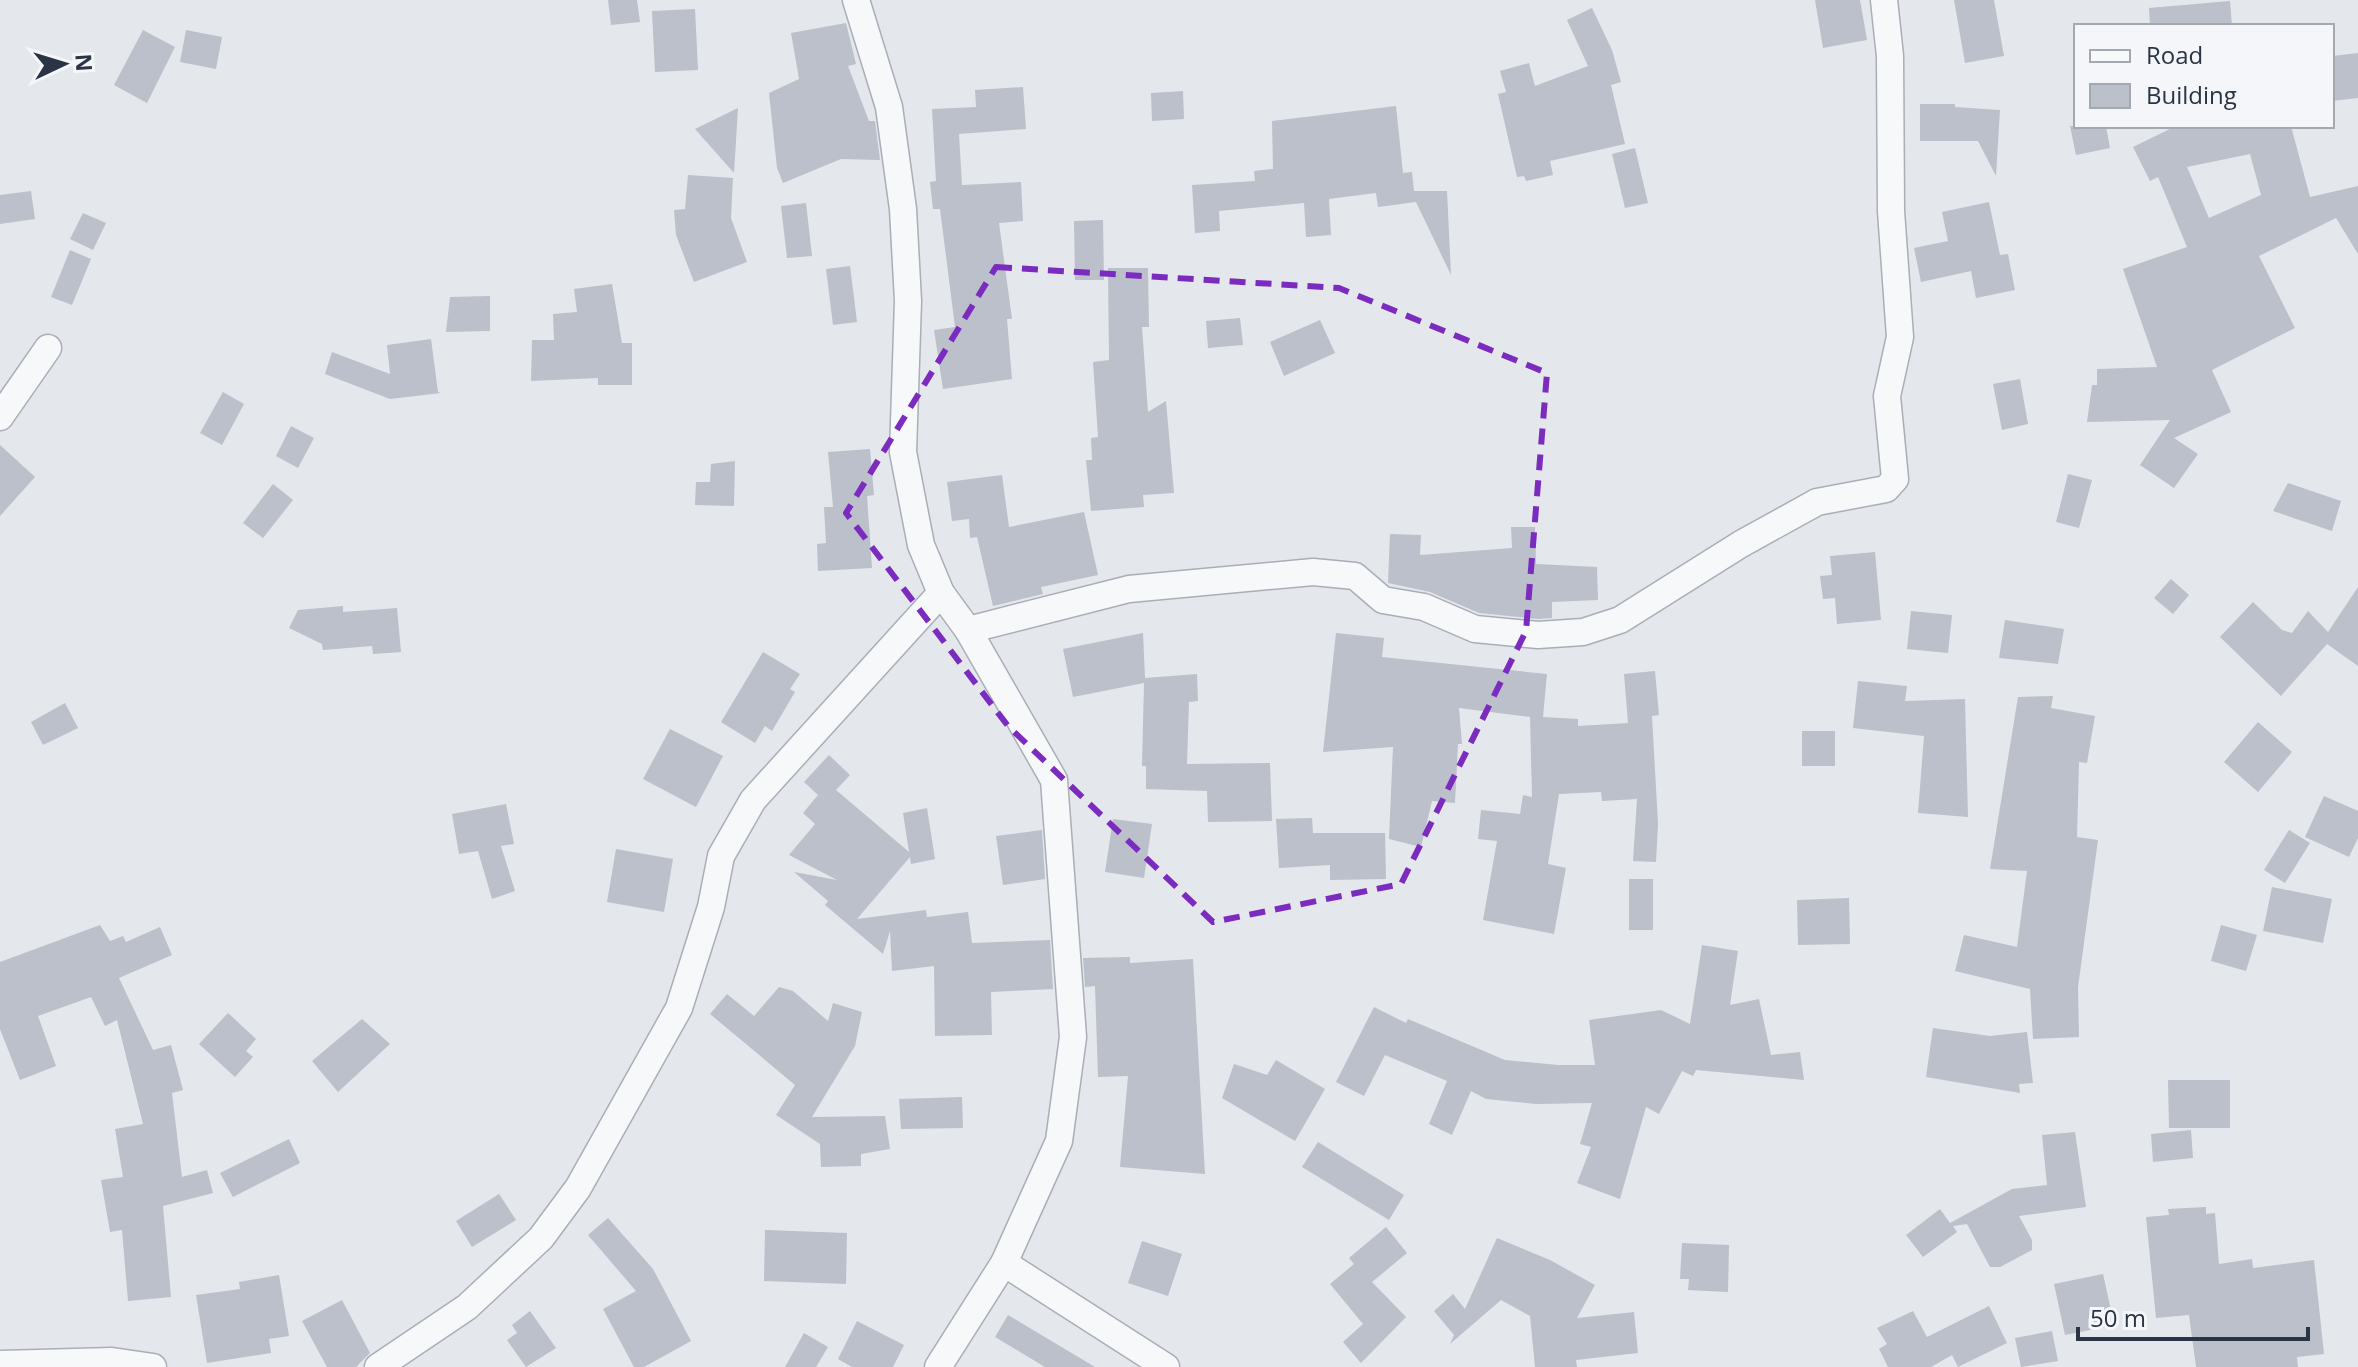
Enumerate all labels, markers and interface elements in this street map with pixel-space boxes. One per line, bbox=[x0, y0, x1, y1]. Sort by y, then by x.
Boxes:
north arrow bbox=[24, 24, 104, 104]
legend bbox=[2074, 24, 2334, 128]
text: Road bbox=[2146, 38, 2203, 71]
text: N bbox=[69, 53, 101, 73]
text: Building bbox=[2146, 78, 2237, 111]
scale bar bbox=[2078, 1291, 2308, 1341]
text: 50 m bbox=[2090, 1301, 2146, 1334]

